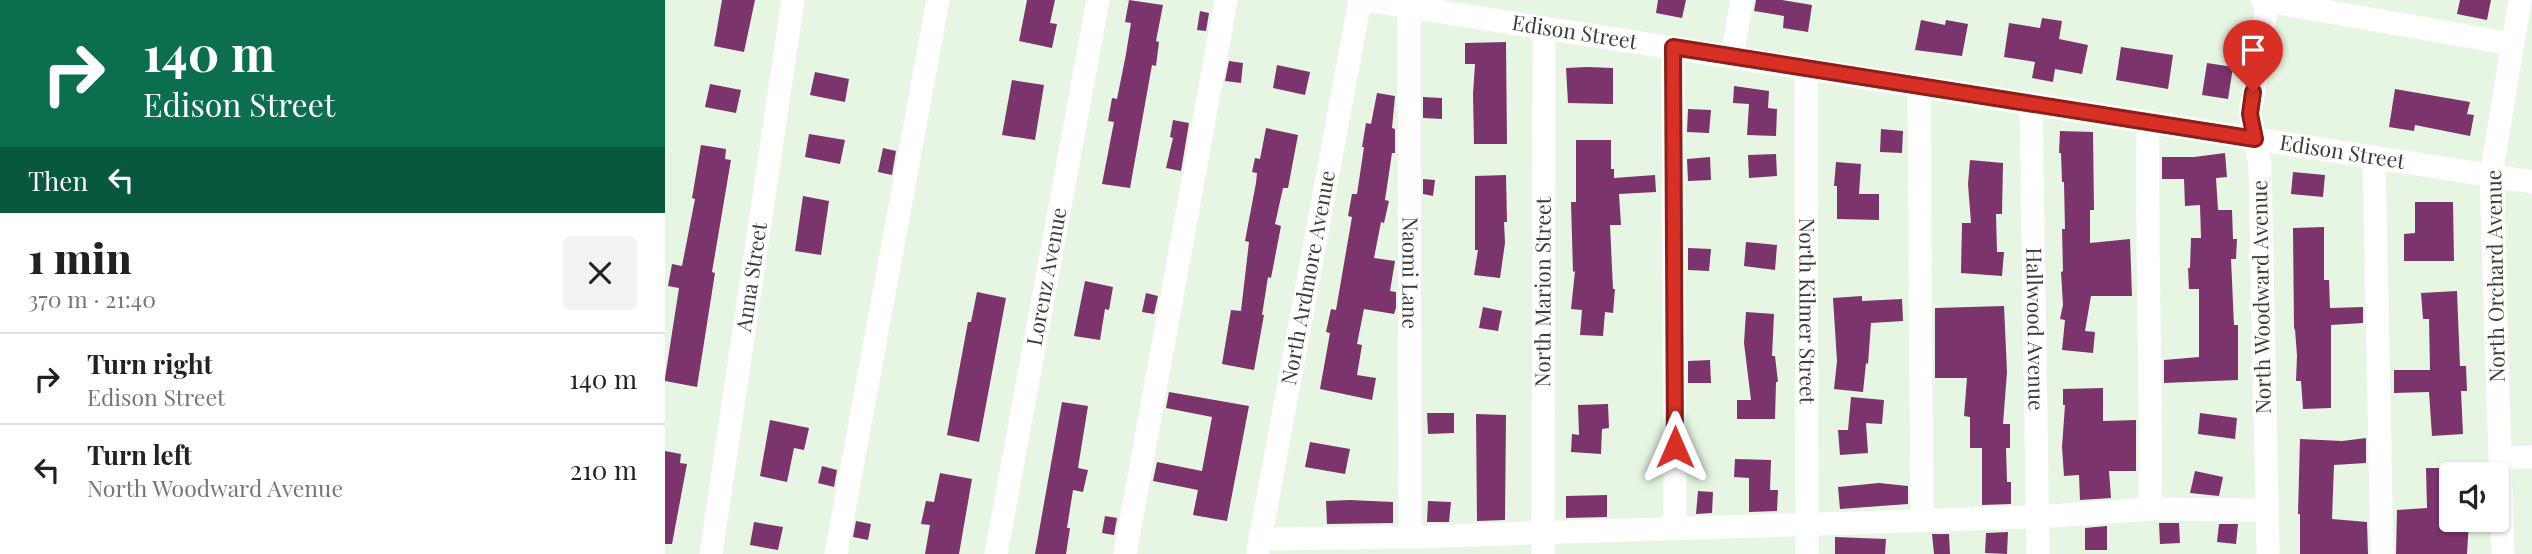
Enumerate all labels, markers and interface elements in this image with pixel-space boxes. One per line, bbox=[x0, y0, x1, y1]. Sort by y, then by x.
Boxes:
street label: Edison Street bbox=[1510, 7, 1640, 54]
text: 140 m bbox=[143, 19, 275, 84]
pin bbox=[2223, 20, 2283, 92]
icon: right bbox=[28, 28, 119, 119]
icon: arrive bbox=[2234, 31, 2272, 69]
text: Edison Street bbox=[143, 82, 335, 125]
street label: Edison Street bbox=[2278, 127, 2408, 174]
icon: left bbox=[102, 161, 140, 199]
text: Then bbox=[28, 163, 88, 198]
street label: North Ardmore Avenue bbox=[1273, 168, 1340, 387]
street label: North Orchard Avenue bbox=[2478, 169, 2510, 383]
street label: North Woodward Avenue bbox=[2244, 180, 2276, 414]
street label: North Marion Street bbox=[1527, 196, 1556, 387]
street label: Lorenz Avenue bbox=[1019, 205, 1072, 348]
street label: Naomi Lane bbox=[1397, 217, 1426, 329]
street label: North Kilmer Street bbox=[1794, 218, 1823, 405]
street label: Anna Street bbox=[728, 220, 772, 334]
text: 1 min bbox=[28, 229, 132, 285]
button: close bbox=[563, 236, 637, 310]
street label: Hallwood Avenue bbox=[2021, 247, 2052, 411]
text: 370 m · 21:40 bbox=[28, 283, 156, 314]
text: Turn right bbox=[87, 346, 213, 381]
icon: right bbox=[28, 360, 66, 398]
text: 140 m bbox=[569, 361, 637, 396]
text: Edison Street bbox=[87, 381, 225, 412]
position arrow bbox=[1638, 410, 1712, 484]
text: Turn left bbox=[87, 437, 192, 472]
icon: left bbox=[28, 451, 66, 489]
text: 210 m bbox=[570, 452, 637, 487]
map controls bbox=[2439, 462, 2509, 532]
button: sound bbox=[2439, 462, 2509, 532]
text: North Woodward Avenue bbox=[87, 472, 343, 503]

